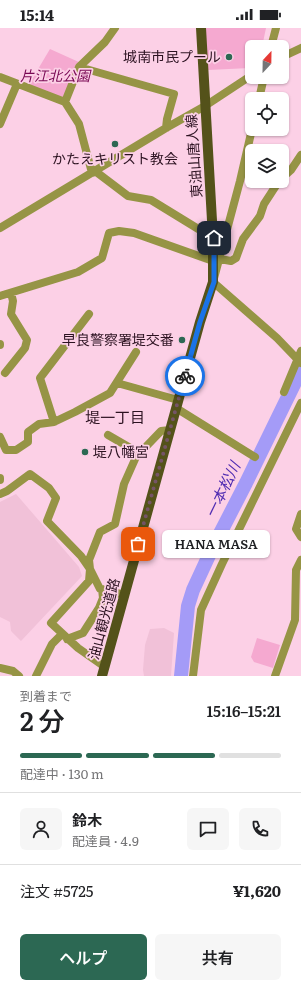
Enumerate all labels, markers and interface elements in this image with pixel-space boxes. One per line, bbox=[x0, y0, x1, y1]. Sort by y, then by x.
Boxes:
text: 15:14 bbox=[20, 3, 54, 26]
north arrow bbox=[245, 40, 289, 84]
map controls bbox=[245, 40, 289, 188]
place label: 城南市民プール bbox=[123, 46, 221, 66]
marker: 城南市民プール bbox=[224, 52, 234, 62]
park label: 片江北公園 bbox=[20, 65, 92, 85]
button: locate bbox=[245, 92, 289, 136]
street label: 東油山唐人線 bbox=[180, 113, 206, 199]
marker: かたえキリスト教会 bbox=[110, 139, 120, 149]
button: layers bbox=[245, 144, 289, 188]
place label: かたえキリスト教会 bbox=[52, 148, 178, 168]
pin bbox=[197, 221, 231, 255]
icon: home bbox=[203, 227, 225, 249]
place label: 早良警察署堤交番 bbox=[62, 329, 174, 349]
marker: 早良警察署堤交番 bbox=[177, 335, 187, 345]
courier bbox=[165, 356, 205, 396]
icon: bike bbox=[174, 365, 196, 387]
district label: 堤一丁目 bbox=[85, 405, 145, 428]
place label: 堤八幡宮 bbox=[93, 441, 149, 461]
marker: 堤八幡宮 bbox=[80, 447, 90, 457]
water label: 一本松川 bbox=[198, 456, 246, 521]
pin bbox=[121, 527, 155, 561]
callout: HANA MASA bbox=[162, 530, 270, 558]
icon: bag bbox=[127, 533, 149, 555]
text: HANA MASA bbox=[174, 534, 258, 553]
street label: 油山観光道路 bbox=[83, 576, 124, 662]
text: 到着まで bbox=[20, 686, 72, 705]
text: 15:16–15:21 bbox=[207, 699, 281, 722]
text: 2 分 bbox=[20, 700, 65, 739]
text: 配達中 · 130 m bbox=[20, 764, 104, 783]
button: person bbox=[20, 808, 62, 850]
text: 鈴木 bbox=[72, 808, 102, 831]
button: chat bbox=[187, 808, 229, 850]
button: phone bbox=[239, 808, 281, 850]
text: 配達員 · 4.9 bbox=[72, 831, 139, 850]
text: 注文 #5725 bbox=[20, 879, 94, 902]
text: ¥1,620 bbox=[233, 879, 281, 902]
button: ヘルプ bbox=[20, 934, 147, 980]
button: 共有 bbox=[155, 934, 281, 980]

